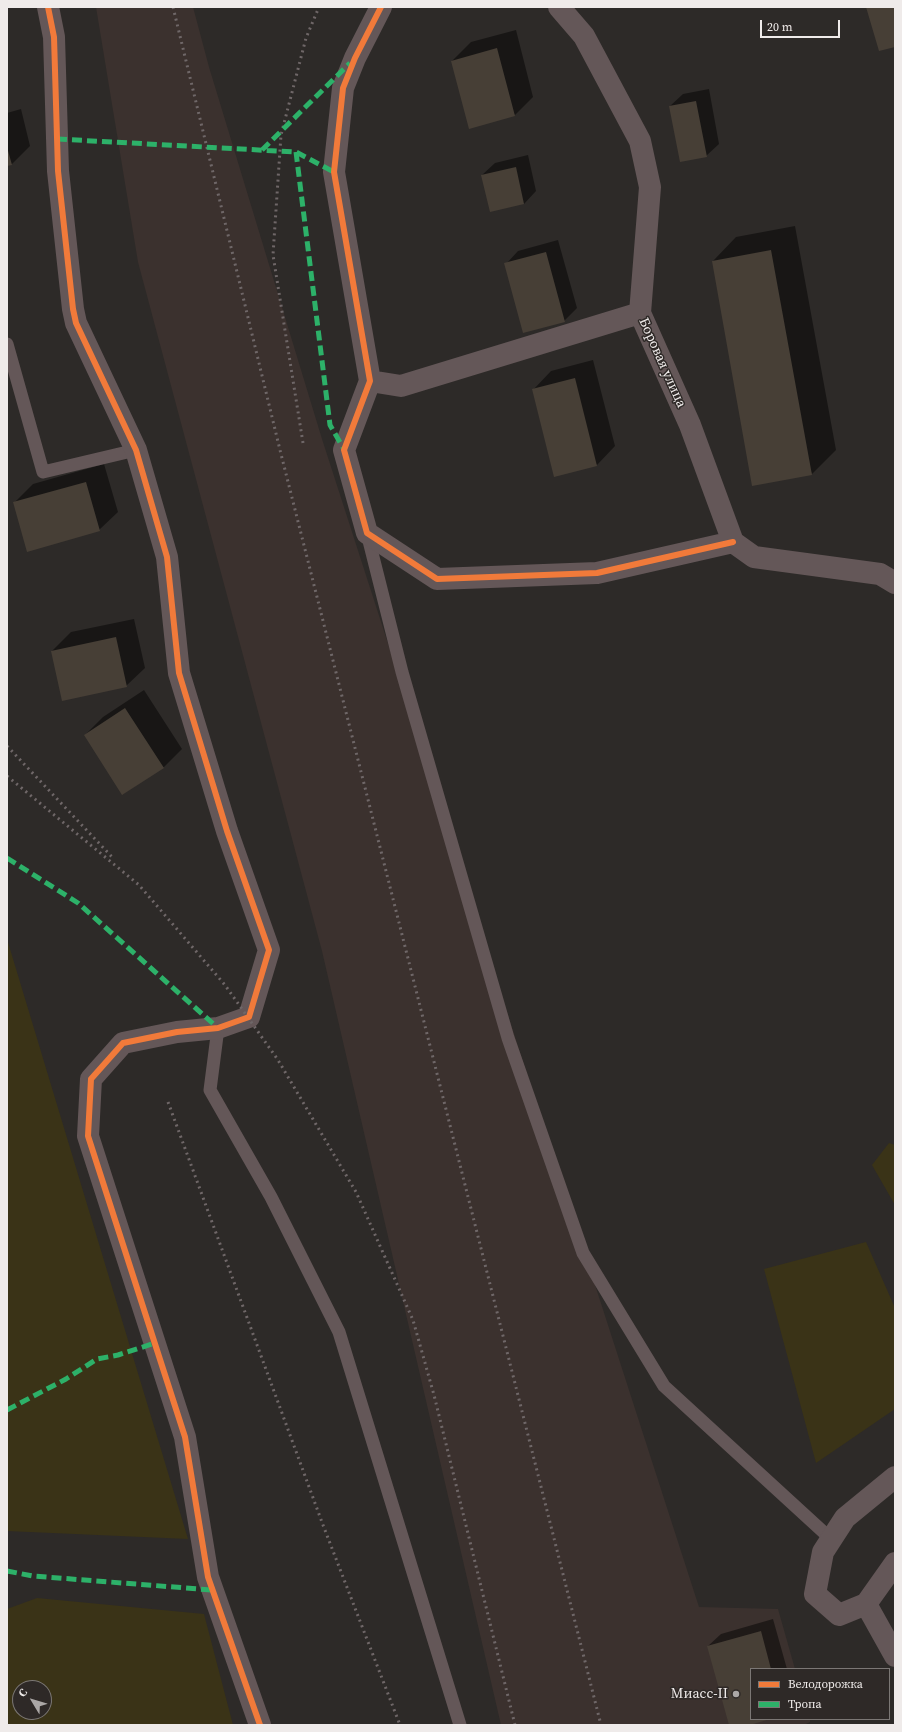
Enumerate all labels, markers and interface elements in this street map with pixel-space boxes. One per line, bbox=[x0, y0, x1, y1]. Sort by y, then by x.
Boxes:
scale bar bbox=[762, 12, 842, 38]
text: 20 m bbox=[767, 19, 793, 35]
street label: Боровая улица bbox=[635, 315, 689, 411]
legend bbox=[750, 1668, 890, 1720]
text: Велодорожка bbox=[788, 1676, 863, 1692]
north arrow bbox=[12, 1680, 52, 1720]
text: С bbox=[15, 1686, 31, 1700]
place label: Миасс-II bbox=[671, 1686, 728, 1702]
marker: Миасс-II bbox=[731, 1689, 741, 1699]
text: Тропа bbox=[788, 1696, 822, 1712]

